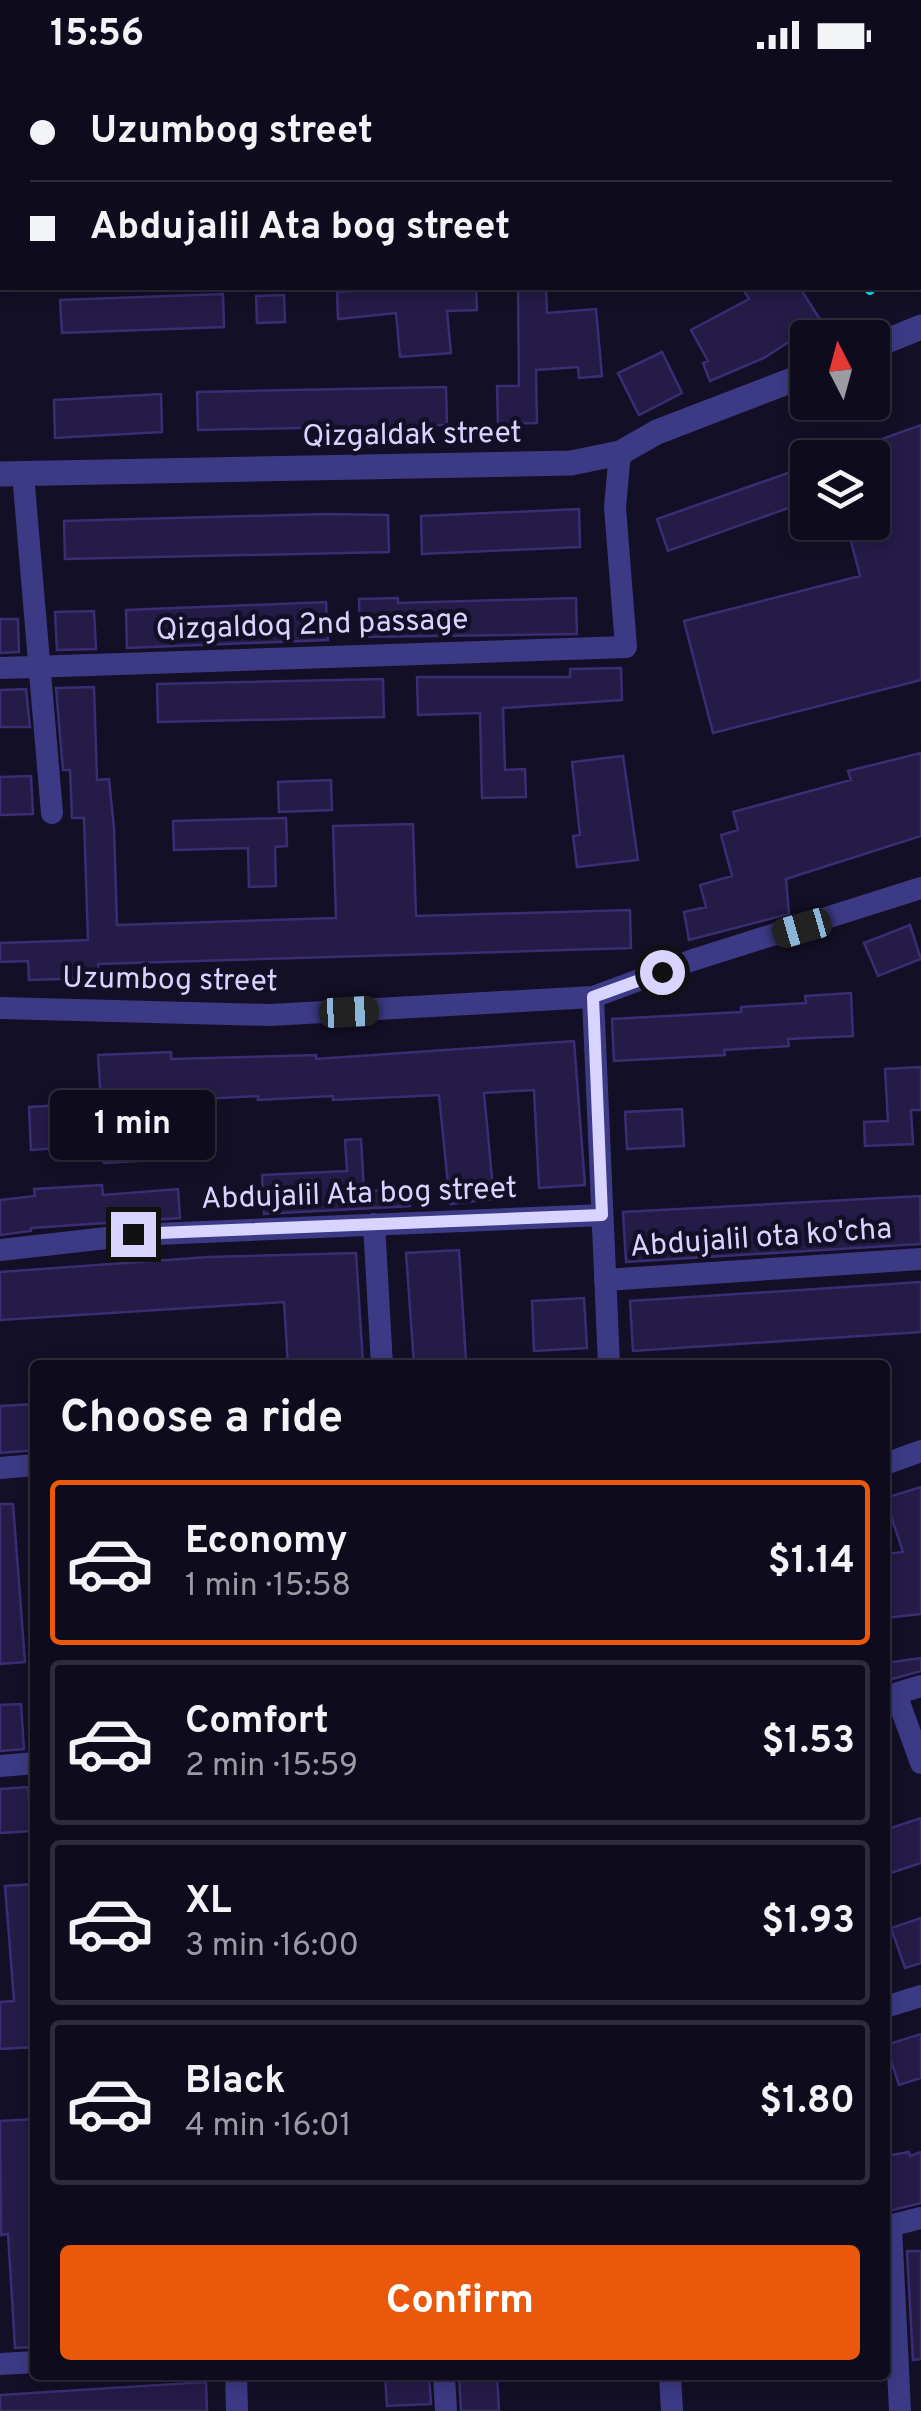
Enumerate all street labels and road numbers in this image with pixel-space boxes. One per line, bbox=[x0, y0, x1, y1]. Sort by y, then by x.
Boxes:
street label: Qizgaldak street bbox=[302, 416, 522, 456]
street label: Qizgaldoq 2nd passage bbox=[155, 602, 469, 650]
street label: Uzumbog street bbox=[62, 961, 278, 1001]
street label: Abdujalil Ata bog street bbox=[200, 1171, 518, 1219]
street label: Abdujalil ota ko'cha bbox=[629, 1211, 893, 1267]

